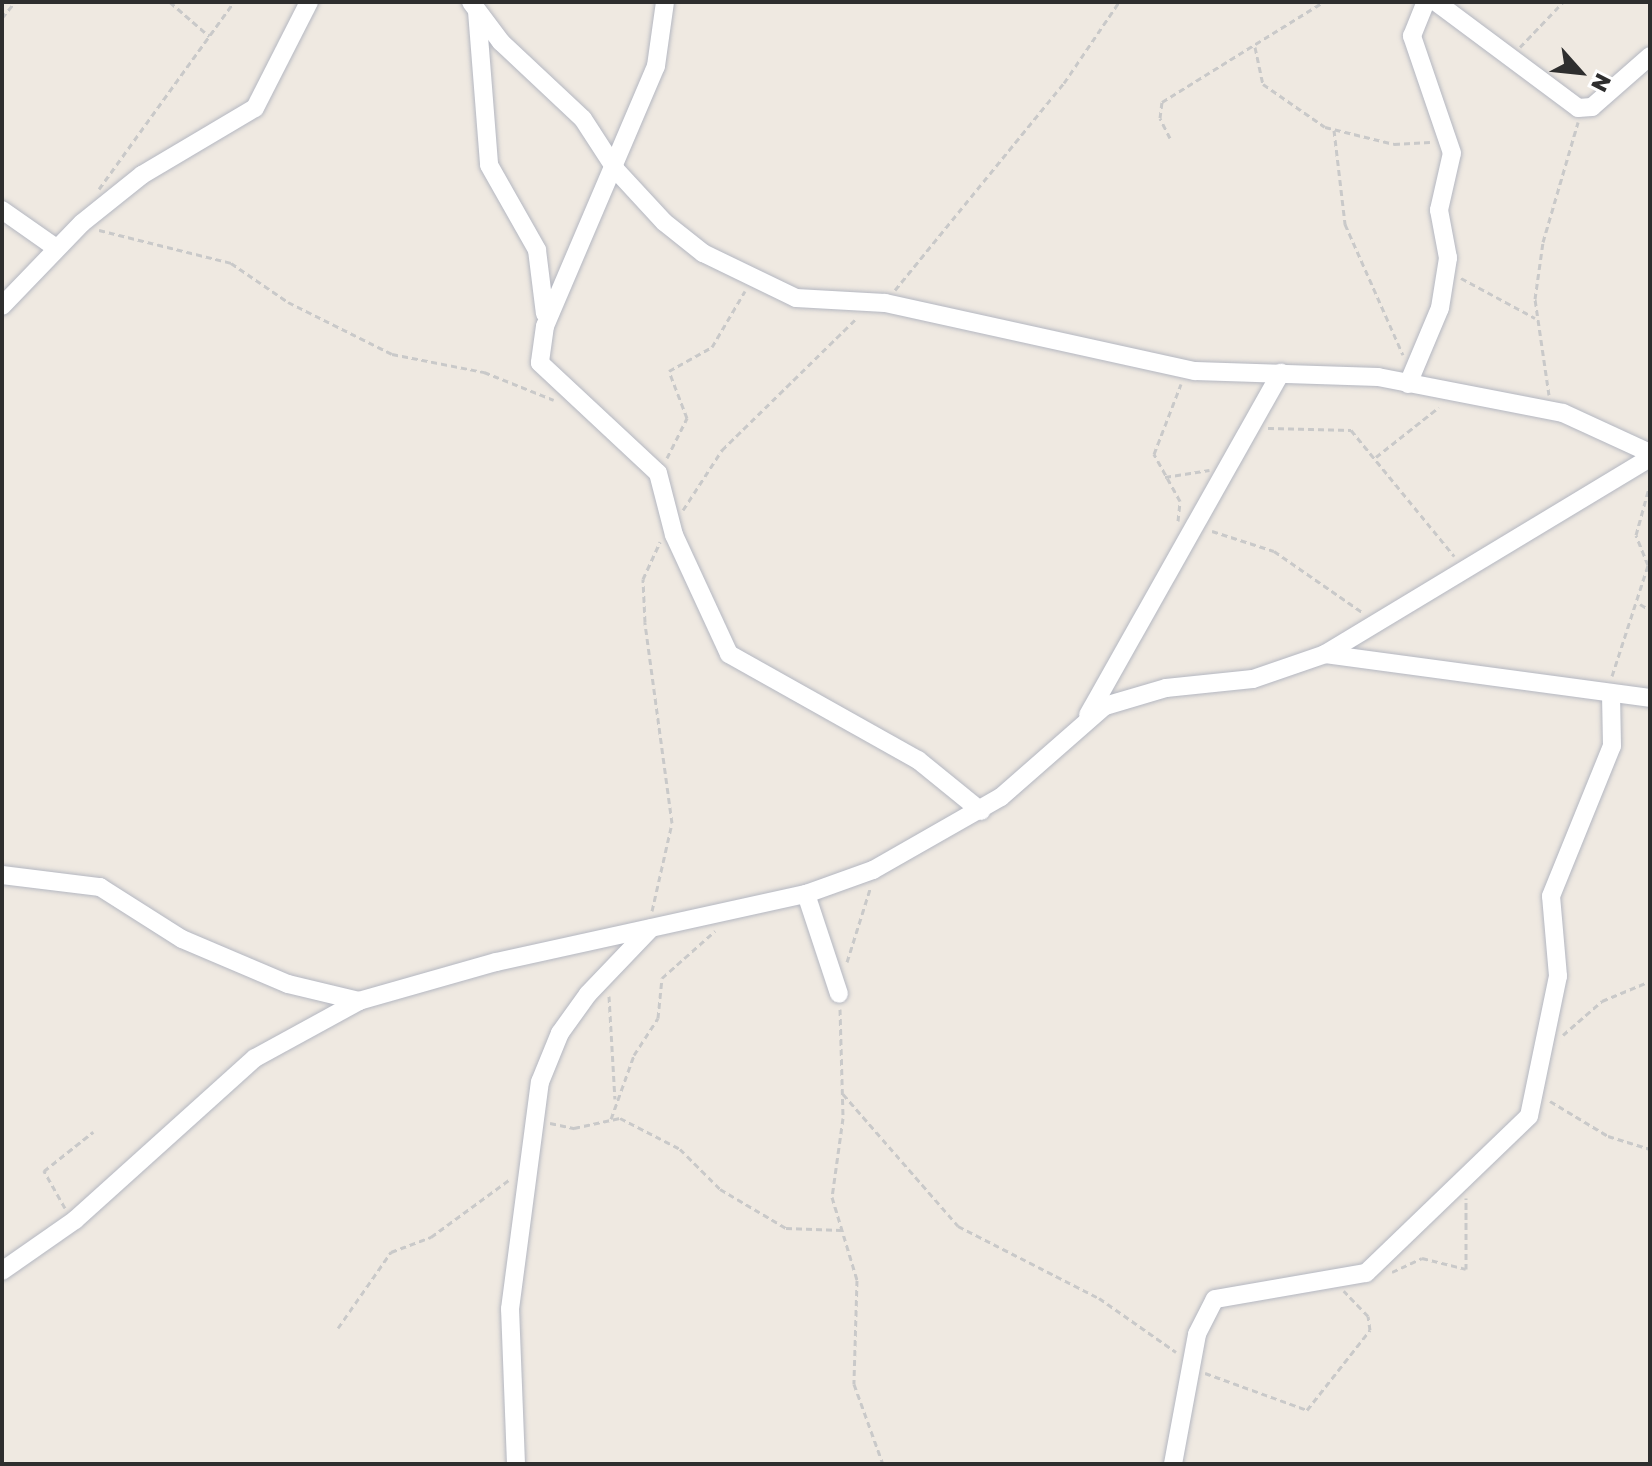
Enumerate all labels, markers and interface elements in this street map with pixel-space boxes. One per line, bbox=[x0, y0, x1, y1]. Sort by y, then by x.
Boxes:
north arrow bbox=[1540, 32, 1620, 112]
text: N bbox=[1586, 70, 1618, 97]

